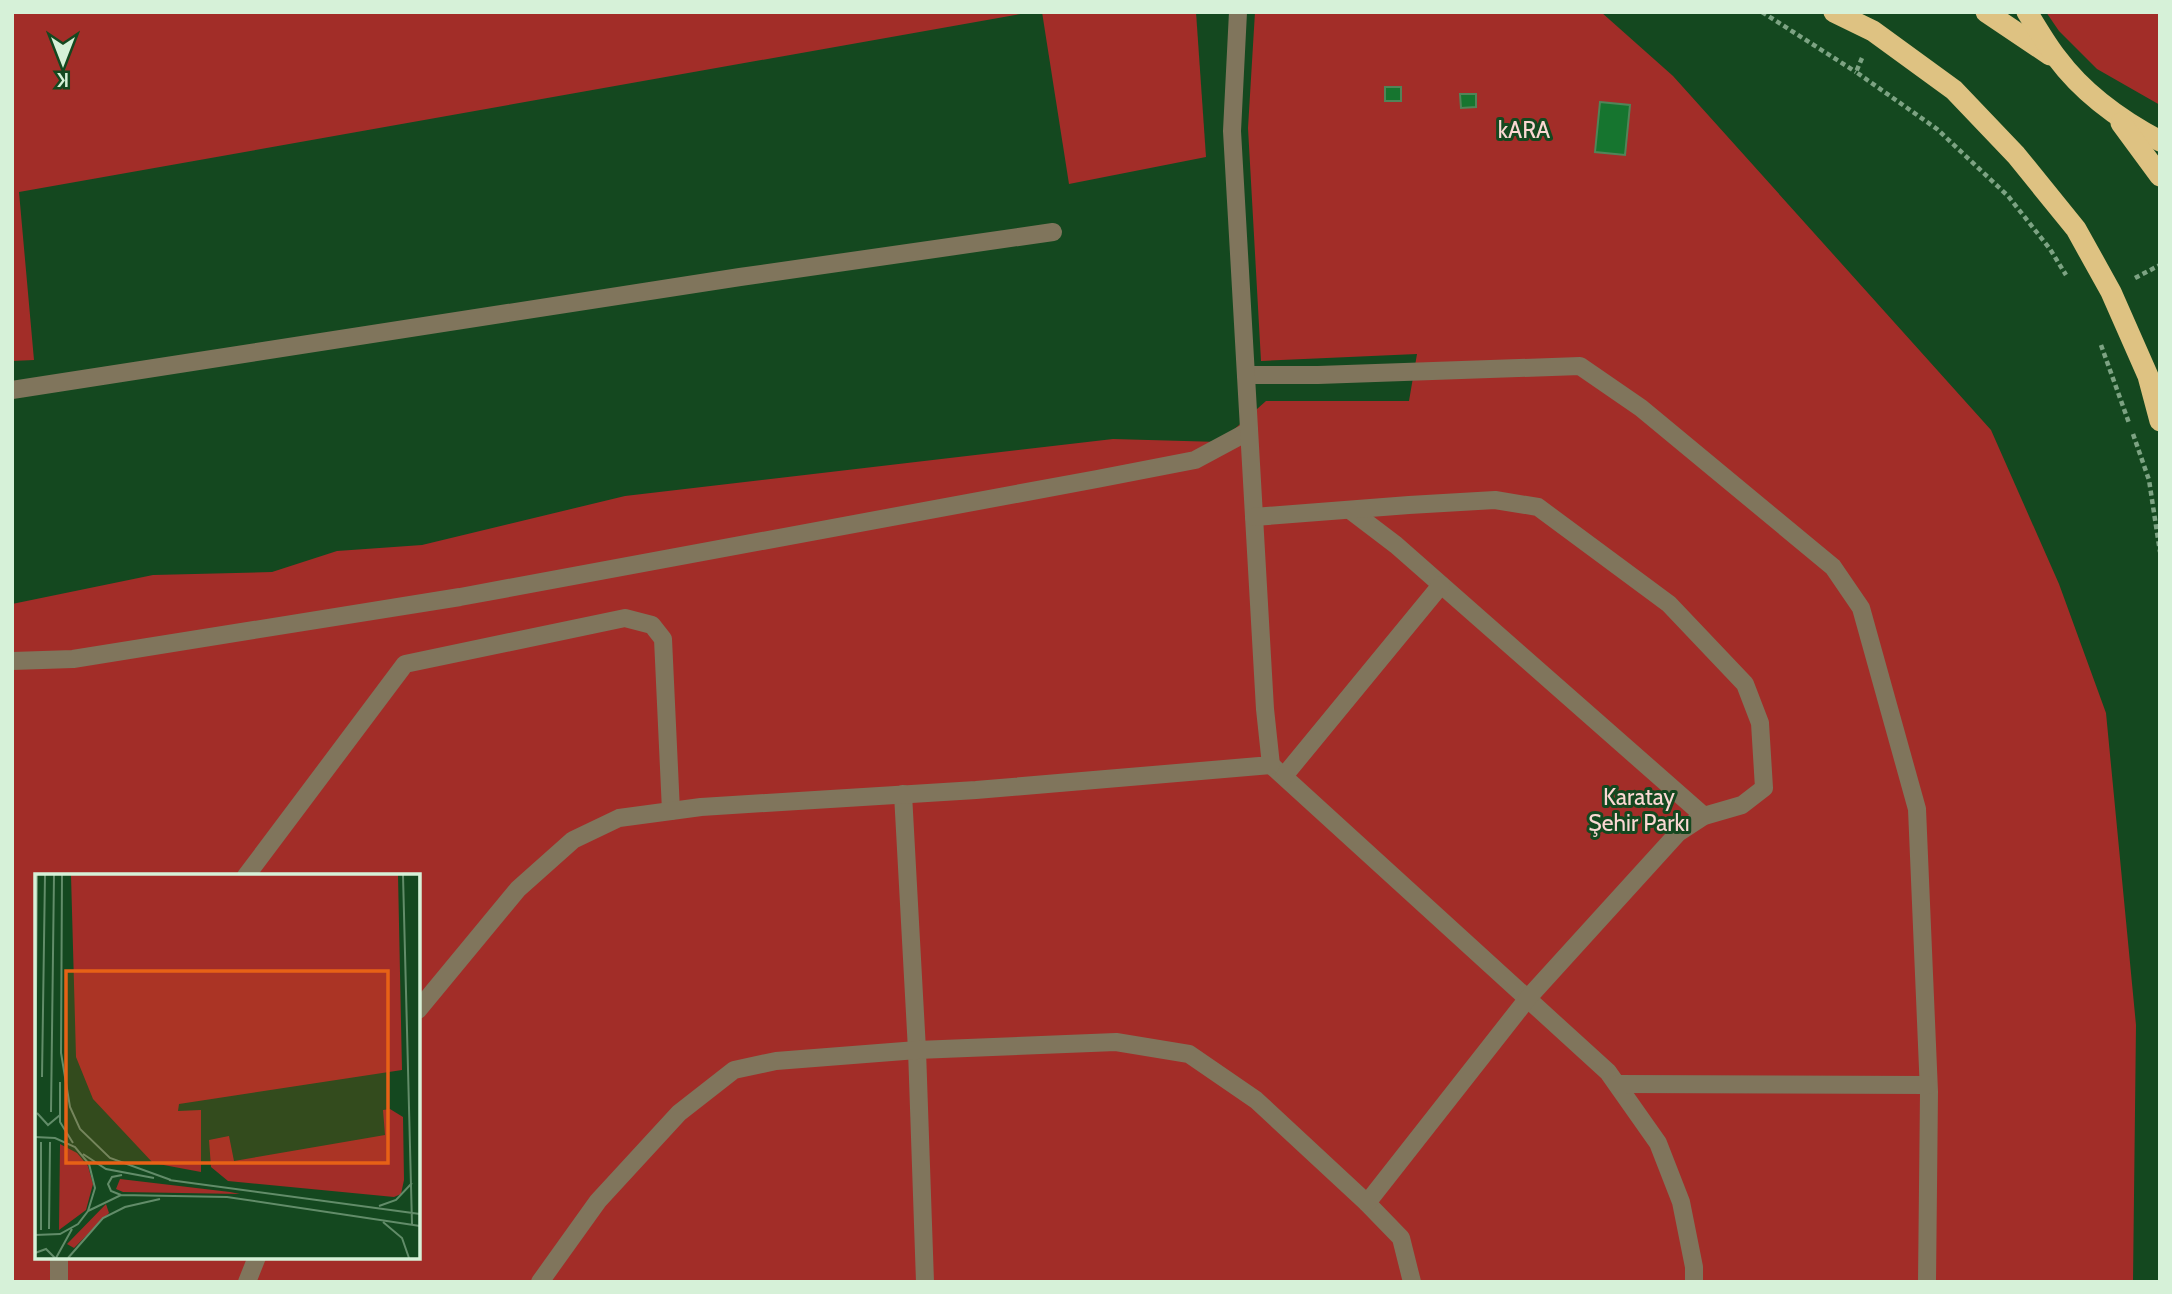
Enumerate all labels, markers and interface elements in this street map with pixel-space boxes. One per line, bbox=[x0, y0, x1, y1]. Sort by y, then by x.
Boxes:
north arrow bbox=[28, 28, 98, 98]
text: K bbox=[57, 68, 69, 91]
park label: kARA bbox=[1498, 116, 1550, 144]
park label: Karatay Şehir Parkı bbox=[1588, 783, 1690, 837]
inset map bbox=[35, 874, 420, 1259]

